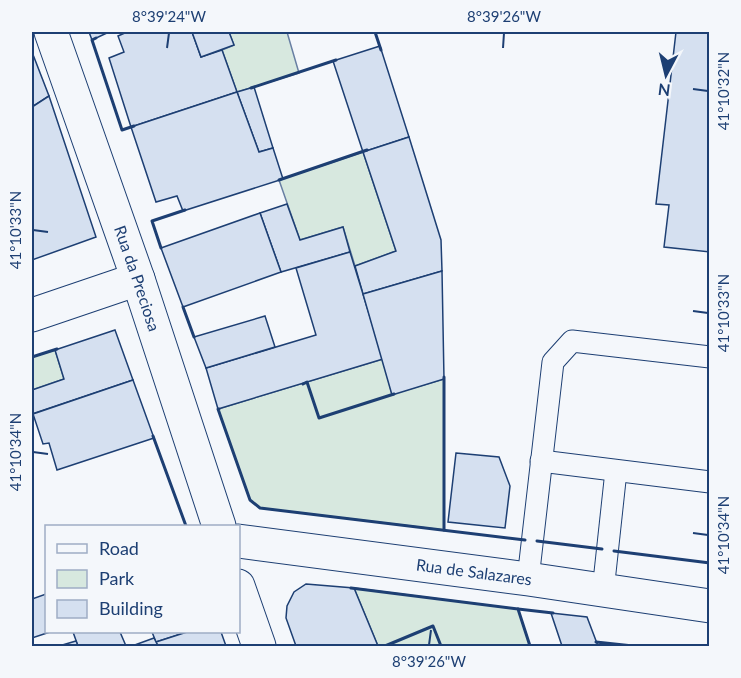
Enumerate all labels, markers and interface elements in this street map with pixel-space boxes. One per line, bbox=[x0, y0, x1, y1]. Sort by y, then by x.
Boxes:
text: 8°39'24"W bbox=[132, 7, 206, 25]
text: 8°39'26"W bbox=[467, 7, 541, 25]
north arrow bbox=[636, 45, 696, 105]
text: 41°10'32"N bbox=[714, 52, 732, 130]
text: N bbox=[657, 80, 671, 101]
text: 41°10'33"N bbox=[6, 191, 24, 269]
street label: Rua da Preciosa bbox=[111, 223, 164, 334]
text: 41°10'33"N bbox=[714, 274, 732, 352]
text: 41°10'34"N bbox=[6, 413, 24, 491]
text: 41°10'34"N bbox=[714, 496, 732, 574]
legend bbox=[45, 525, 240, 633]
text: Road bbox=[99, 537, 139, 559]
street label: Rua de Salazares bbox=[415, 554, 533, 588]
text: Park bbox=[99, 567, 135, 589]
text: Building bbox=[99, 597, 163, 619]
text: 8°39'26"W bbox=[392, 652, 466, 670]

